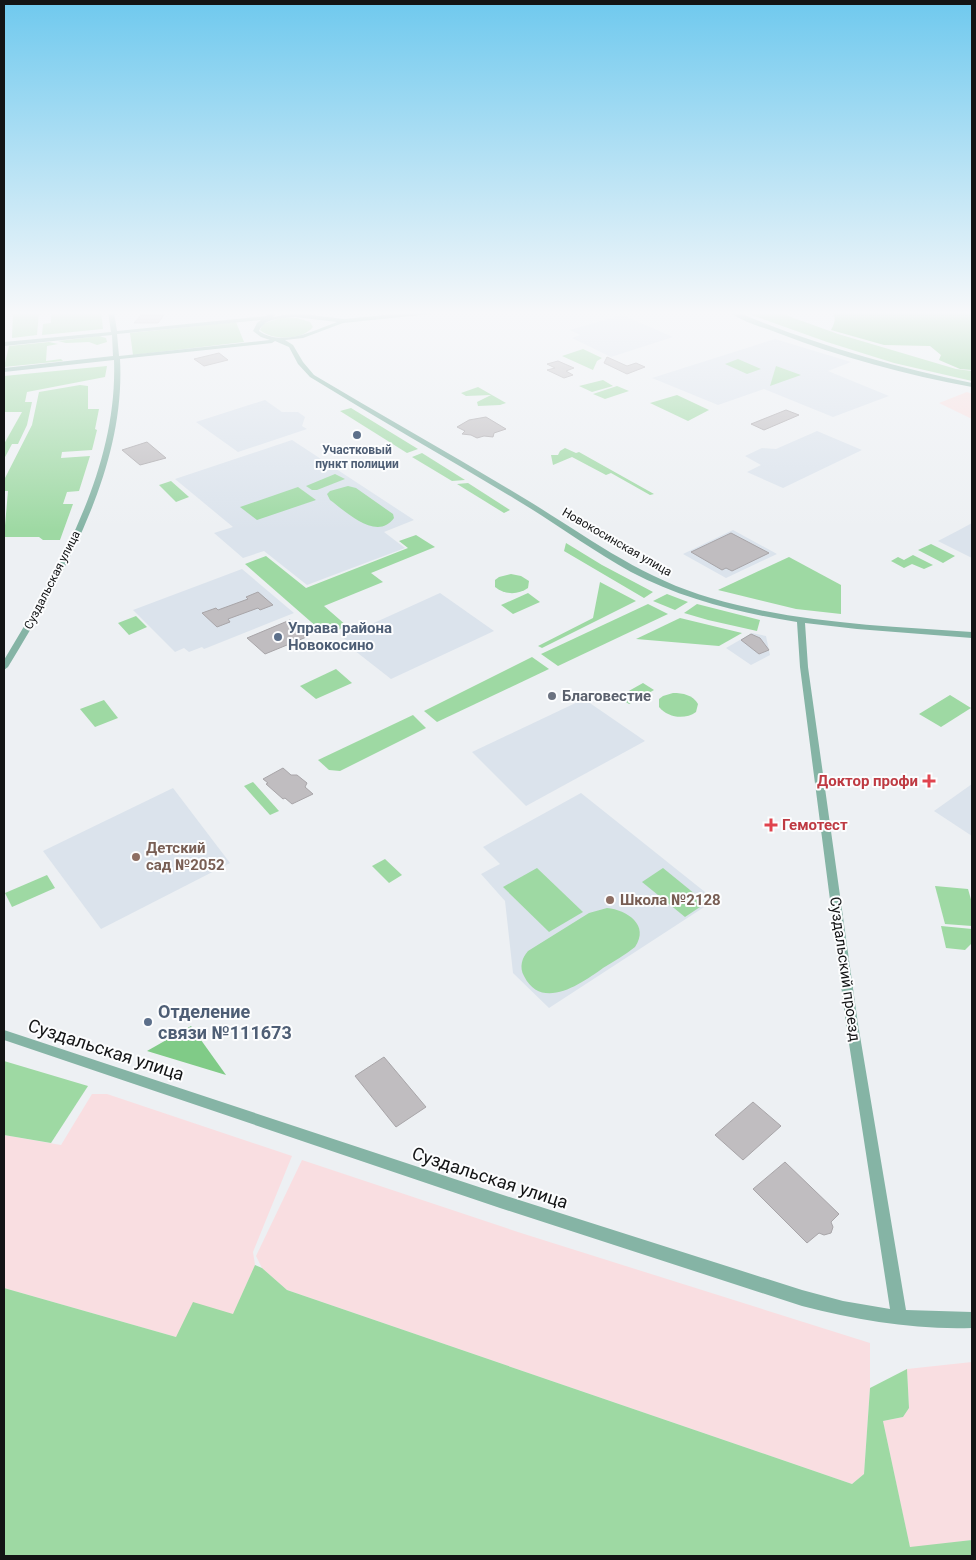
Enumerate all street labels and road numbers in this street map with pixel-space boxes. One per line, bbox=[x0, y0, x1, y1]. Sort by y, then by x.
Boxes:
street label: Новокосинская улица bbox=[560, 505, 674, 579]
street label: Суздальская улица bbox=[21, 528, 83, 632]
street label: Суздальский проезд bbox=[826, 896, 864, 1042]
street label: Суздальская улица bbox=[25, 1014, 187, 1085]
street label: Суздальская улица bbox=[409, 1142, 571, 1213]

